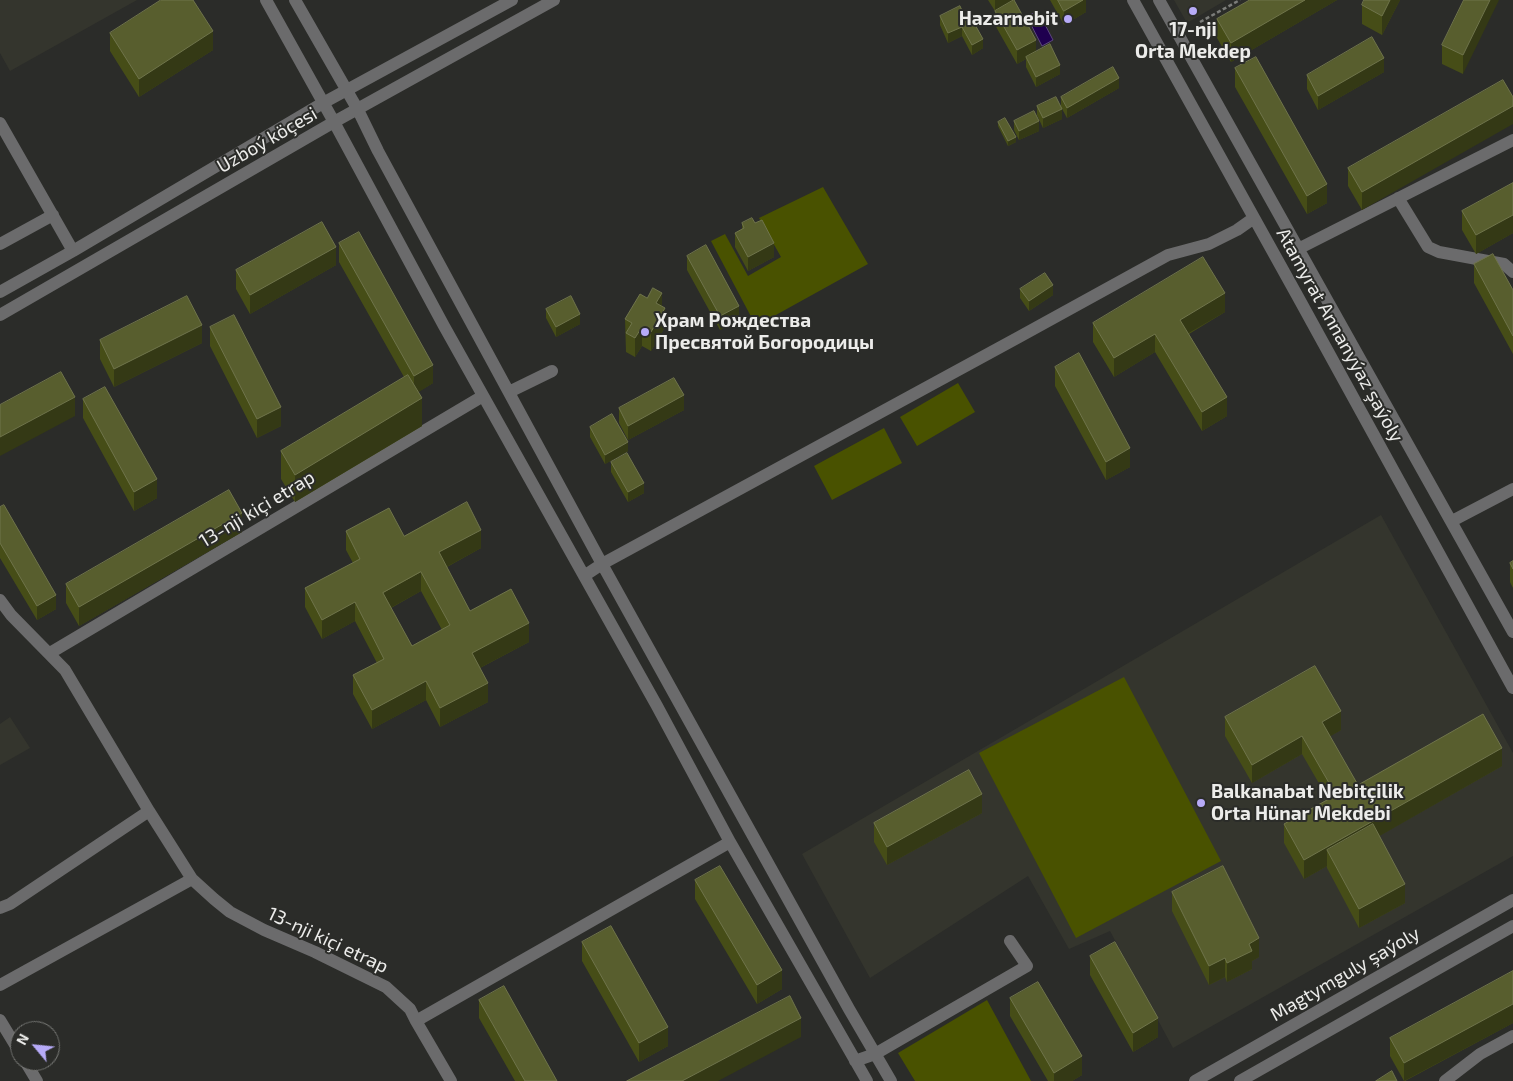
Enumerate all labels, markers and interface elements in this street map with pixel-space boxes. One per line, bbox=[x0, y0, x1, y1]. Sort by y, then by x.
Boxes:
marker: 17-nji Orta Mekdep bbox=[1187, 5, 1199, 17]
place label: Hazarnebit bbox=[959, 8, 1058, 30]
marker: Hazarnebit bbox=[1062, 13, 1074, 25]
place label: 17-nji Orta Mekdep bbox=[1135, 19, 1251, 63]
street label: Uzboý köçesi bbox=[213, 102, 321, 178]
street label: Atamyrat Annanyýaz şaýoly bbox=[1272, 224, 1408, 446]
place label: Храм Рождества Пресвятой Богородицы bbox=[655, 310, 874, 354]
marker: Храм Рождества Пресвятой Богородицы bbox=[639, 326, 651, 338]
street label: 13-nji kiçi etrap bbox=[195, 466, 319, 552]
place label: Balkanabat Nebitçilik Orta Hünar Mekdebi bbox=[1211, 781, 1404, 825]
marker: Balkanabat Nebitçilik Orta Hünar Mekdebi bbox=[1195, 797, 1207, 809]
street label: 13-nji kiçi etrap bbox=[264, 902, 392, 978]
street label: Magtymguly şaýoly bbox=[1266, 922, 1424, 1026]
north arrow bbox=[10, 1021, 60, 1071]
text: N bbox=[12, 1031, 32, 1048]

